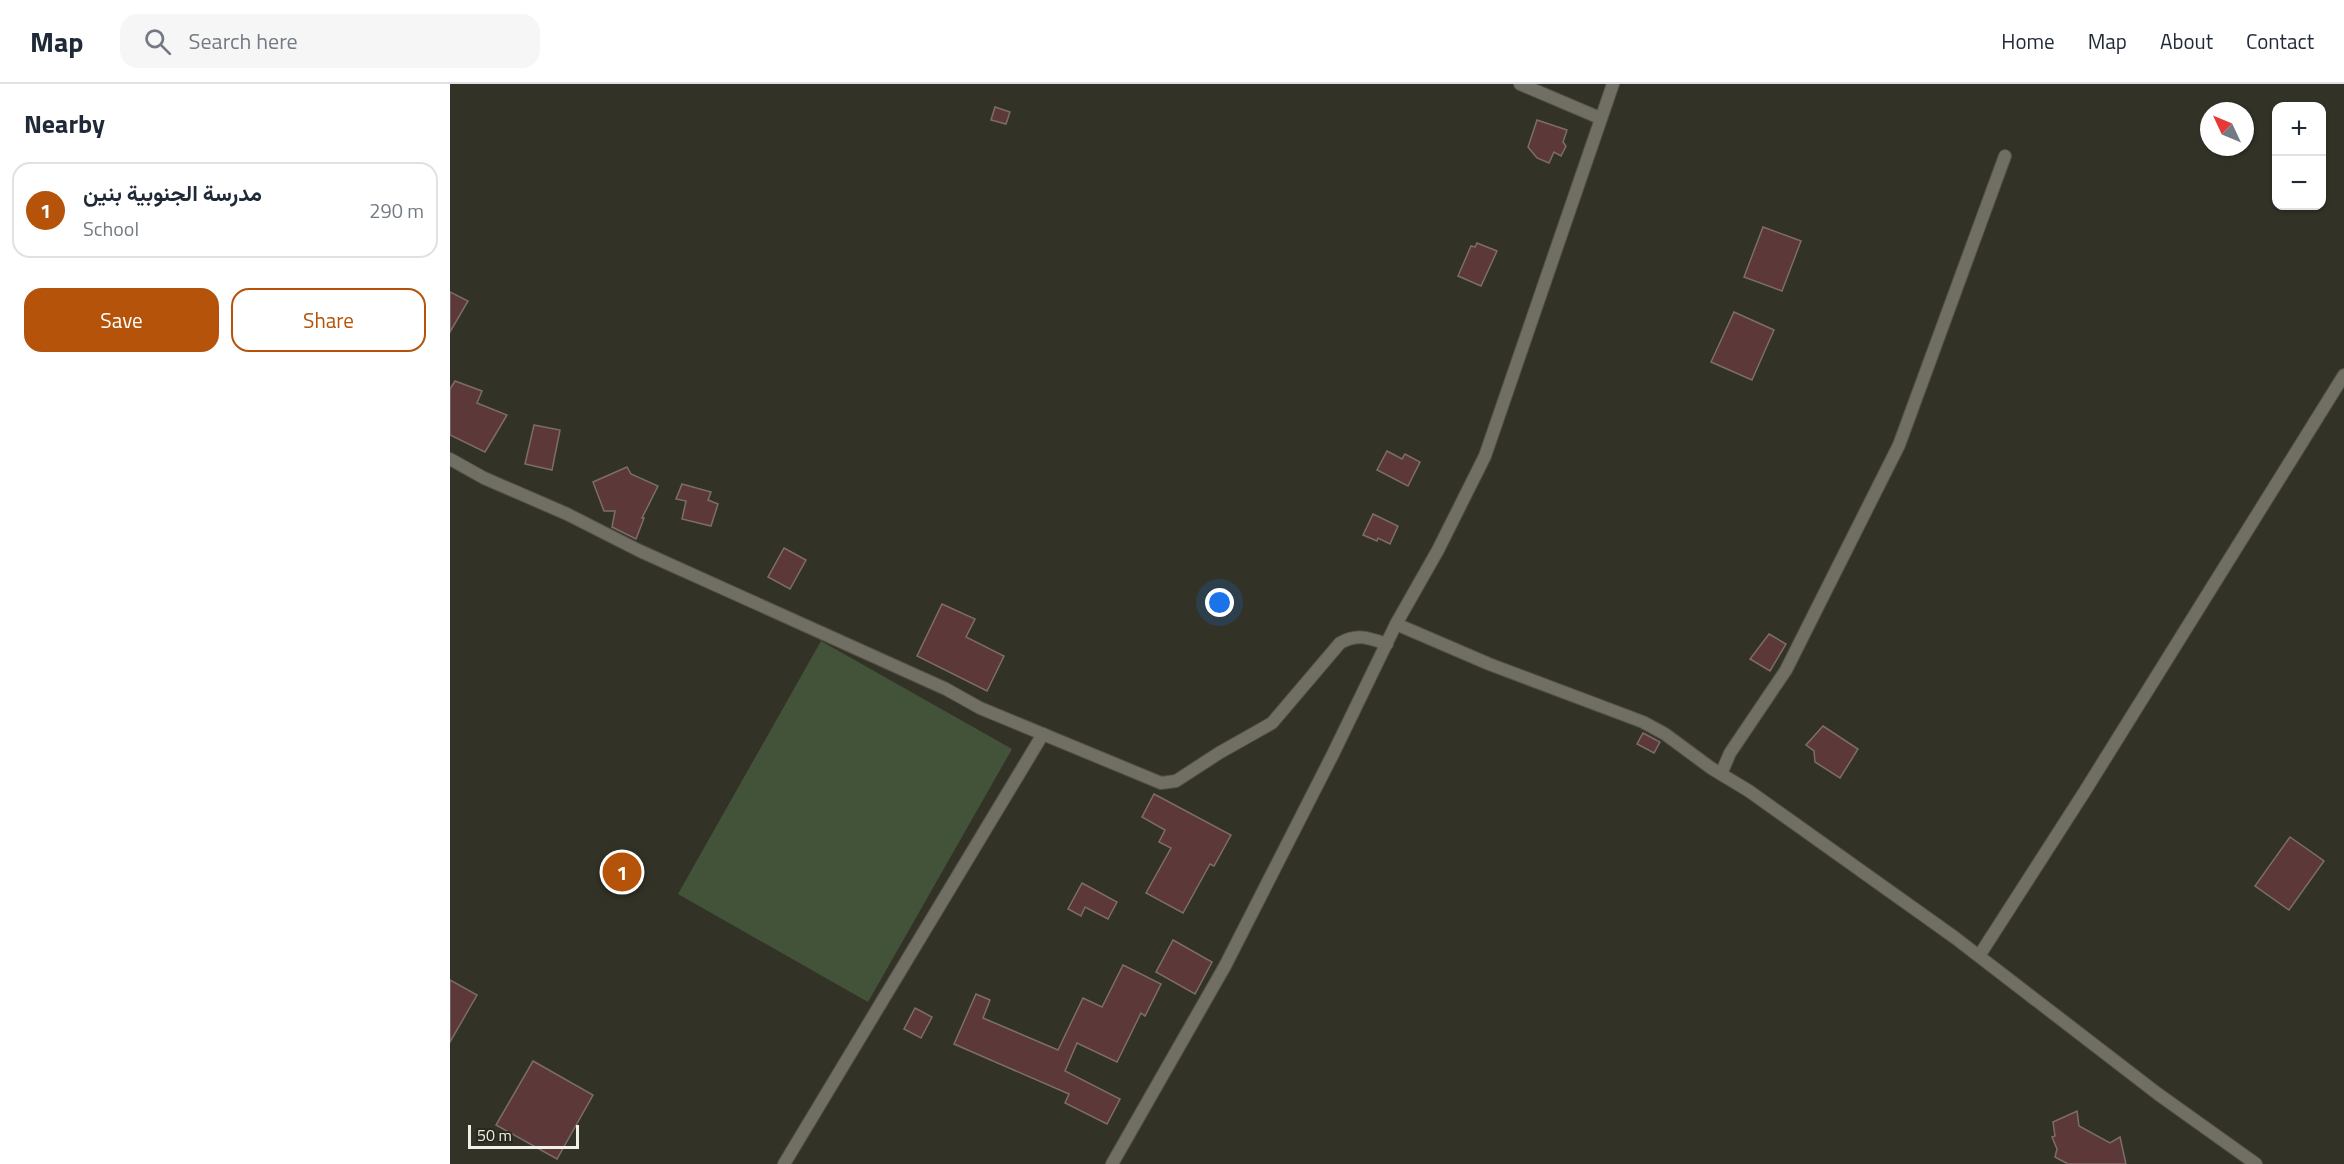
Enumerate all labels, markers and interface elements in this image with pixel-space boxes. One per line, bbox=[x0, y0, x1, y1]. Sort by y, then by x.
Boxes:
search box bbox=[120, 14, 540, 68]
text: Map bbox=[30, 20, 84, 63]
text: Search here bbox=[189, 24, 298, 58]
icon: search bbox=[141, 25, 174, 58]
text: Home bbox=[2001, 25, 2055, 57]
text: Map bbox=[2088, 25, 2127, 57]
text: About bbox=[2160, 25, 2213, 57]
text: Contact bbox=[2246, 25, 2314, 57]
north arrow bbox=[2200, 102, 2254, 156]
map controls bbox=[2272, 102, 2326, 210]
button: + bbox=[2272, 102, 2326, 156]
text: Nearby bbox=[24, 104, 105, 143]
button: − bbox=[2272, 156, 2326, 210]
text: مدرسة الجنوبية بنين bbox=[83, 176, 262, 210]
text: 1 bbox=[40, 195, 51, 226]
text: 290 m bbox=[369, 195, 424, 226]
text: School bbox=[83, 213, 139, 244]
button: Save bbox=[24, 288, 219, 352]
button: Share bbox=[231, 288, 426, 352]
your location bbox=[1205, 588, 1234, 617]
pin: 1 bbox=[602, 850, 642, 894]
scale bar bbox=[468, 1122, 579, 1150]
text: 50 m bbox=[477, 1123, 512, 1147]

